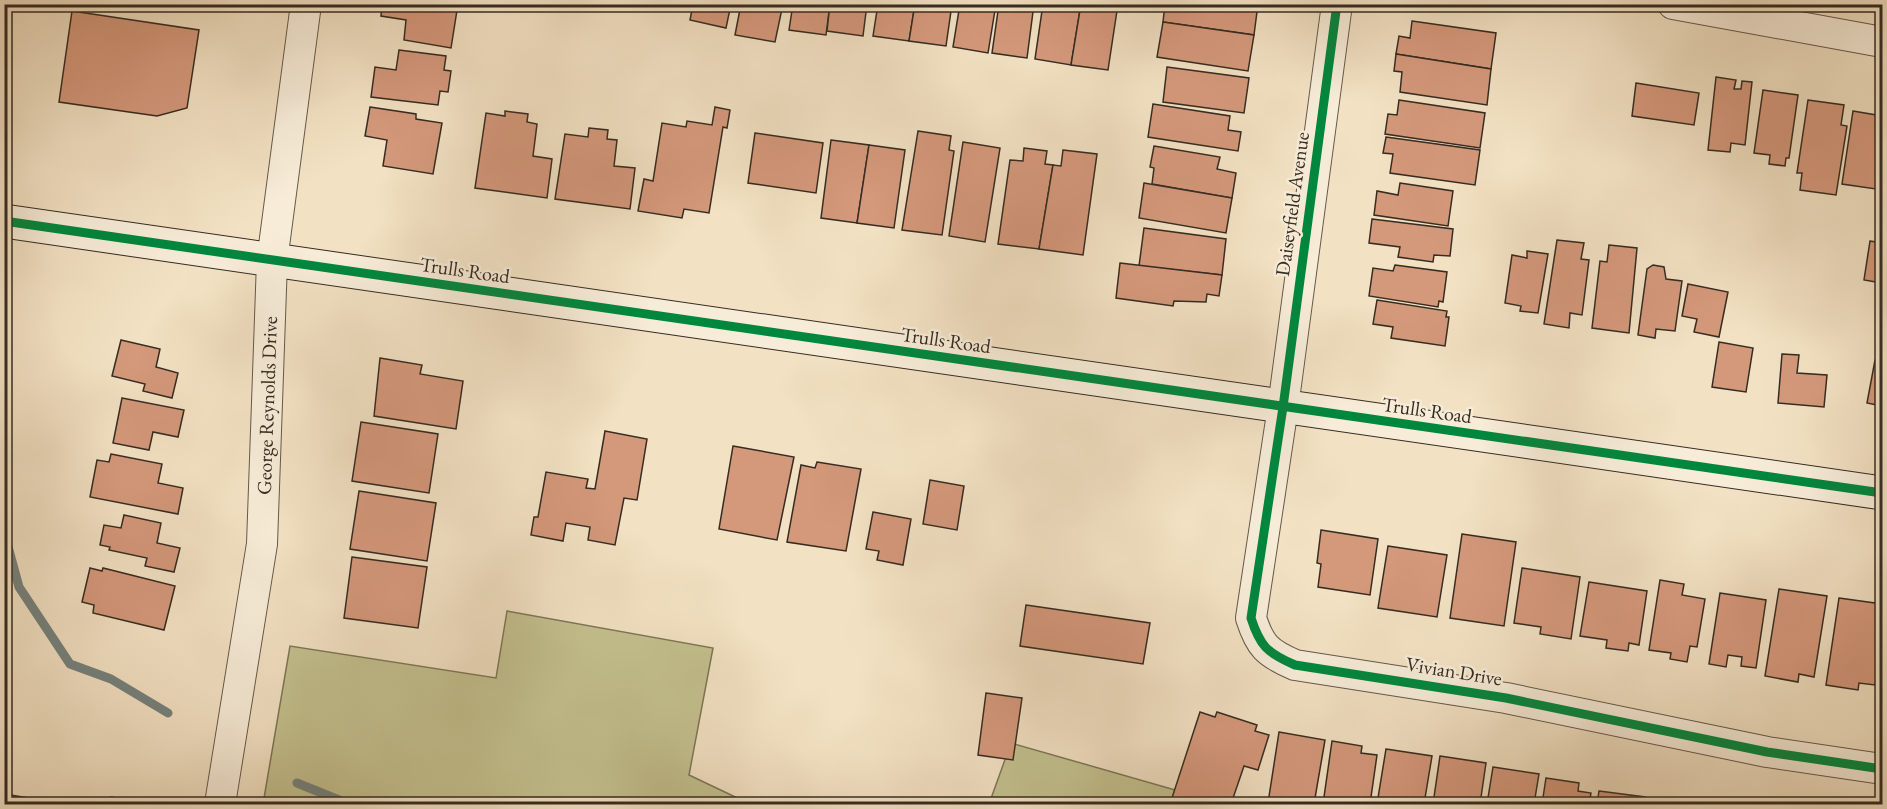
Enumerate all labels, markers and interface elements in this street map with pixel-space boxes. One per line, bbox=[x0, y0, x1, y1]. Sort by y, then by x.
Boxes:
street label: Daiseyfield Avenue bbox=[1269, 130, 1315, 278]
street label: Trulls Road bbox=[418, 251, 513, 289]
street label: George Reynolds Drive bbox=[251, 316, 283, 495]
street label: Trulls Road bbox=[899, 321, 994, 359]
street label: Trulls Road bbox=[1380, 391, 1475, 429]
street label: Vivian Drive bbox=[1404, 651, 1504, 691]

